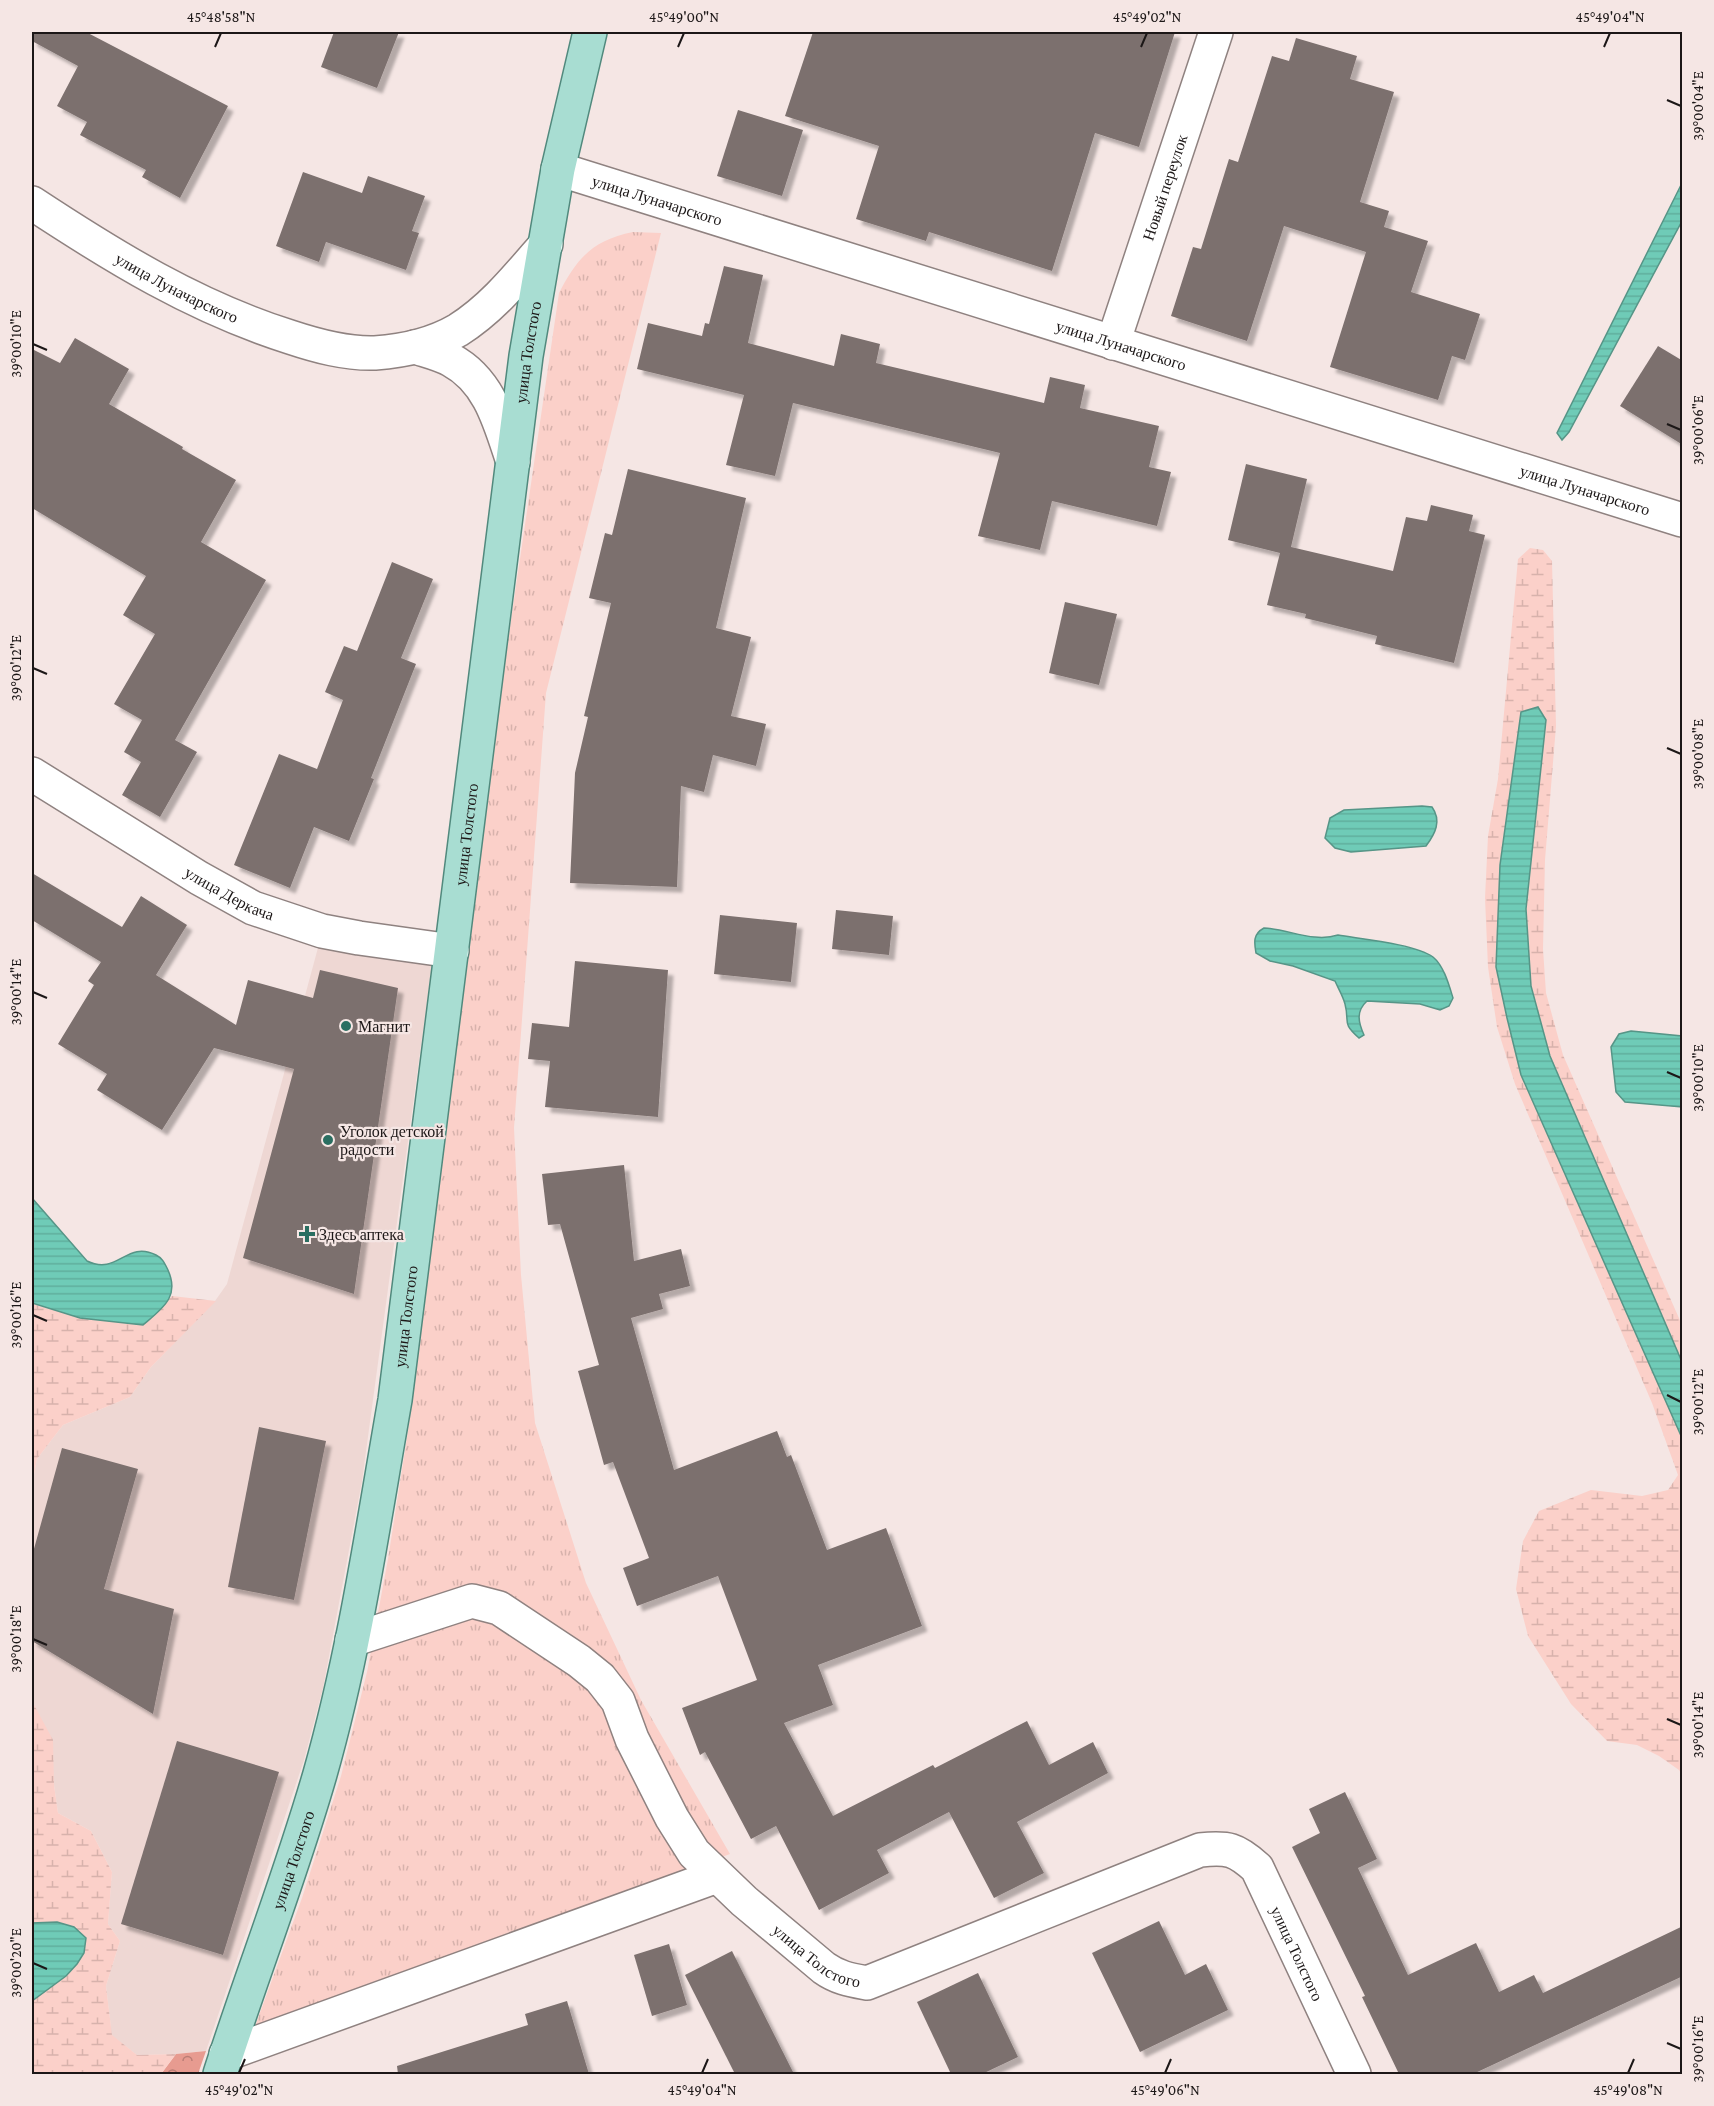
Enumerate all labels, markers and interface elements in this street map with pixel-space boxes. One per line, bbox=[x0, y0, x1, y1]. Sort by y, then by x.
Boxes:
text: 45°48'58"N bbox=[187, 9, 256, 25]
text: 45°49'00"N bbox=[649, 9, 719, 25]
text: 45°49'02"N bbox=[1113, 9, 1182, 25]
text: 45°49'04"N bbox=[1575, 9, 1645, 25]
text: 39°00'04"E bbox=[1690, 71, 1706, 141]
street label: Новый переулок bbox=[1139, 132, 1190, 243]
street label: улица Луначарского bbox=[590, 172, 724, 228]
street label: улица Луначарского bbox=[112, 249, 241, 326]
street label: улица Толстого bbox=[512, 300, 544, 404]
text: 39°00'10"E bbox=[8, 310, 24, 378]
street label: улица Луначарского bbox=[1054, 317, 1188, 373]
text: 39°00'06"E bbox=[1690, 395, 1706, 465]
street label: улица Луначарского bbox=[1518, 461, 1652, 518]
text: 39°00'12"E bbox=[8, 635, 24, 701]
text: 39°00'08"E bbox=[1690, 719, 1706, 789]
street label: улица Толстого bbox=[451, 782, 481, 887]
street label: улица Деркача bbox=[182, 863, 276, 923]
text: 39°00'14"E bbox=[8, 959, 24, 1025]
place label: Магнит bbox=[358, 1018, 410, 1035]
marker: Магнит bbox=[339, 1019, 353, 1033]
text: 39°00'10"E bbox=[1690, 1044, 1706, 1112]
place label: Уголок детской радости bbox=[340, 1123, 444, 1159]
marker: Уголок детской радости bbox=[321, 1133, 335, 1147]
place label: Здесь аптека bbox=[319, 1226, 404, 1244]
marker: Здесь аптека bbox=[300, 1227, 314, 1241]
street label: улица Толстого bbox=[391, 1264, 420, 1369]
text: 39°00'16"E bbox=[8, 1282, 24, 1348]
text: 39°00'12"E bbox=[1690, 1369, 1706, 1435]
text: 39°00'18"E bbox=[8, 1605, 24, 1673]
text: 39°00'14"E bbox=[1690, 1692, 1706, 1758]
street label: улица Толстого bbox=[268, 1809, 317, 1912]
street label: улица Толстого bbox=[1267, 1903, 1327, 2004]
street label: улица Толстого bbox=[769, 1921, 862, 1990]
text: 39°00'20"E bbox=[8, 1928, 24, 1998]
text: 39°00'16"E bbox=[1690, 2016, 1706, 2082]
text: 45°49'02"N bbox=[205, 2082, 274, 2098]
text: 45°49'04"N bbox=[667, 2082, 737, 2098]
text: 45°49'06"N bbox=[1130, 2082, 1200, 2098]
text: 45°49'08"N bbox=[1593, 2082, 1663, 2098]

